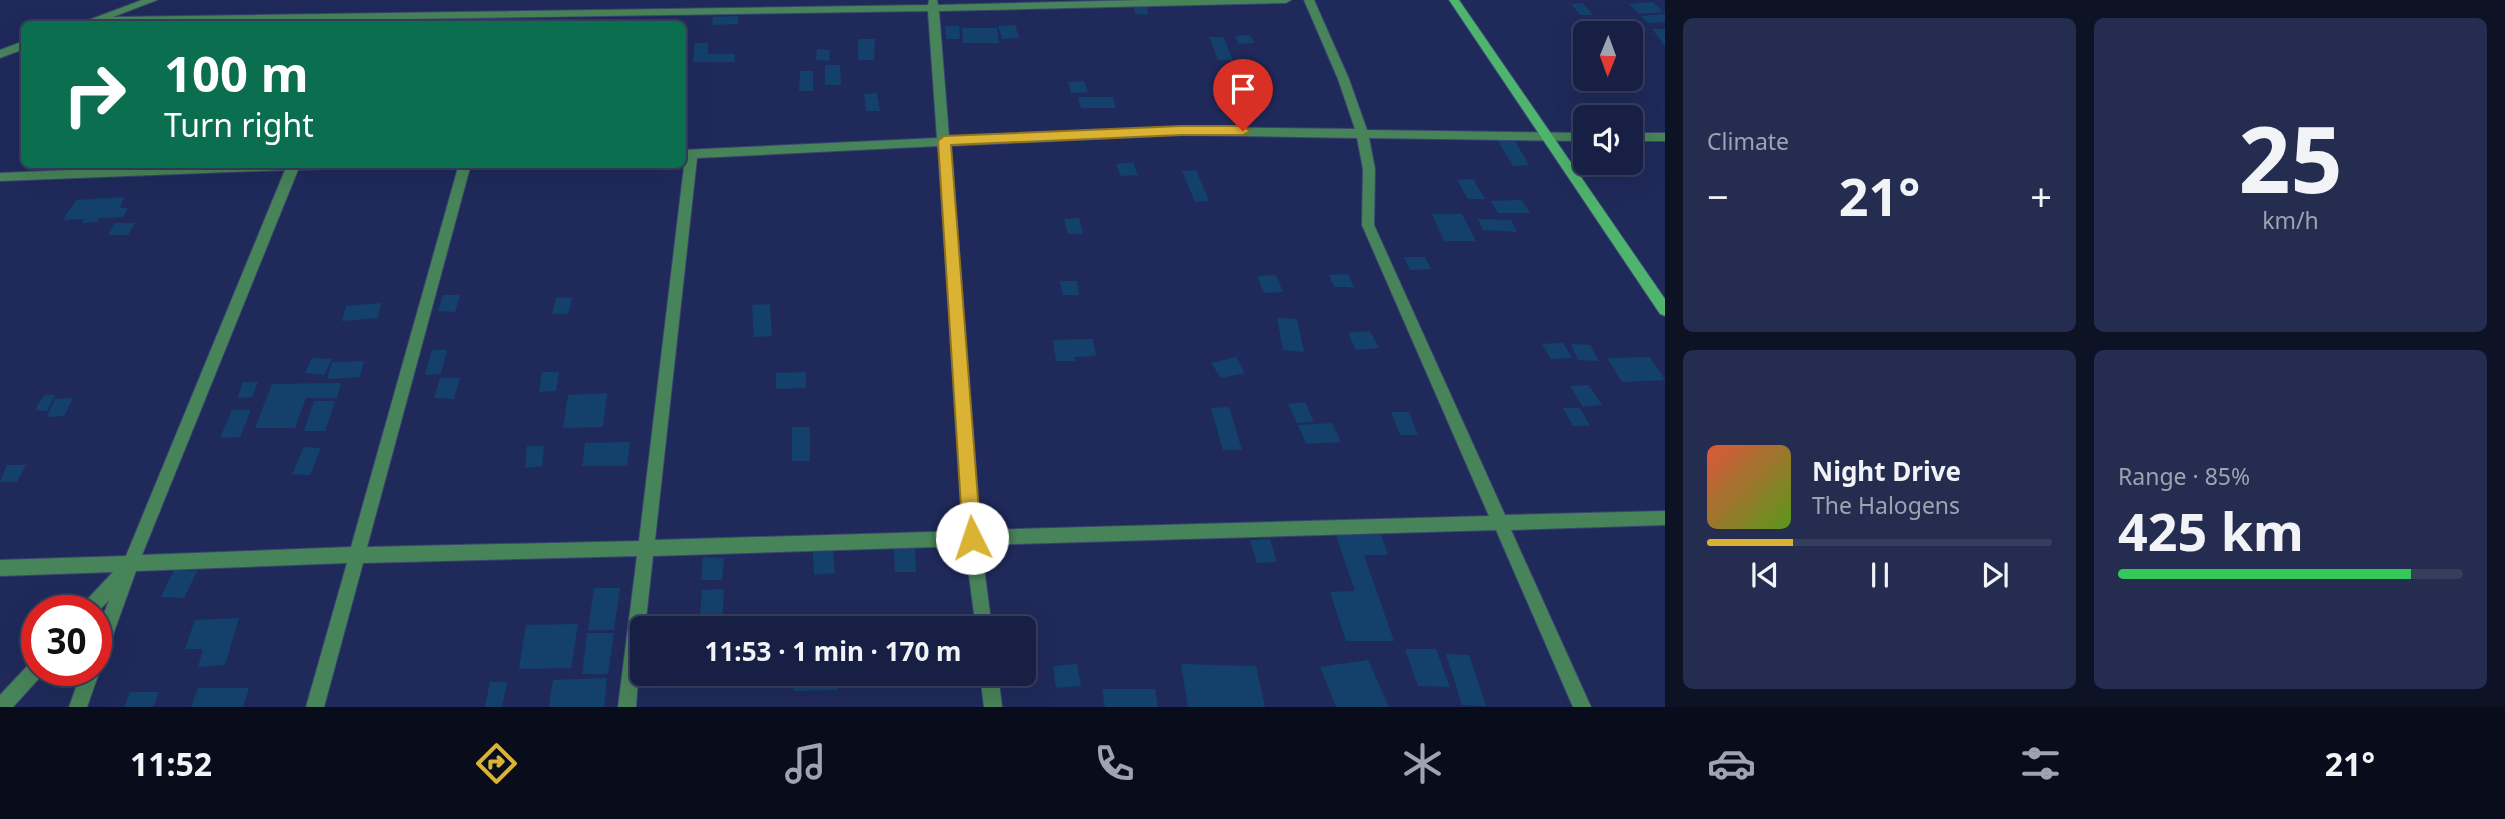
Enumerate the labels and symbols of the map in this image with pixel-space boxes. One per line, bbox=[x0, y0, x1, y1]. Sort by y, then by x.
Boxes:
north arrow bbox=[1573, 21, 1643, 91]
pin bbox=[1213, 59, 1273, 131]
position arrow bbox=[935, 501, 1009, 575]
speed limit sign: 30 bbox=[21, 595, 112, 686]

